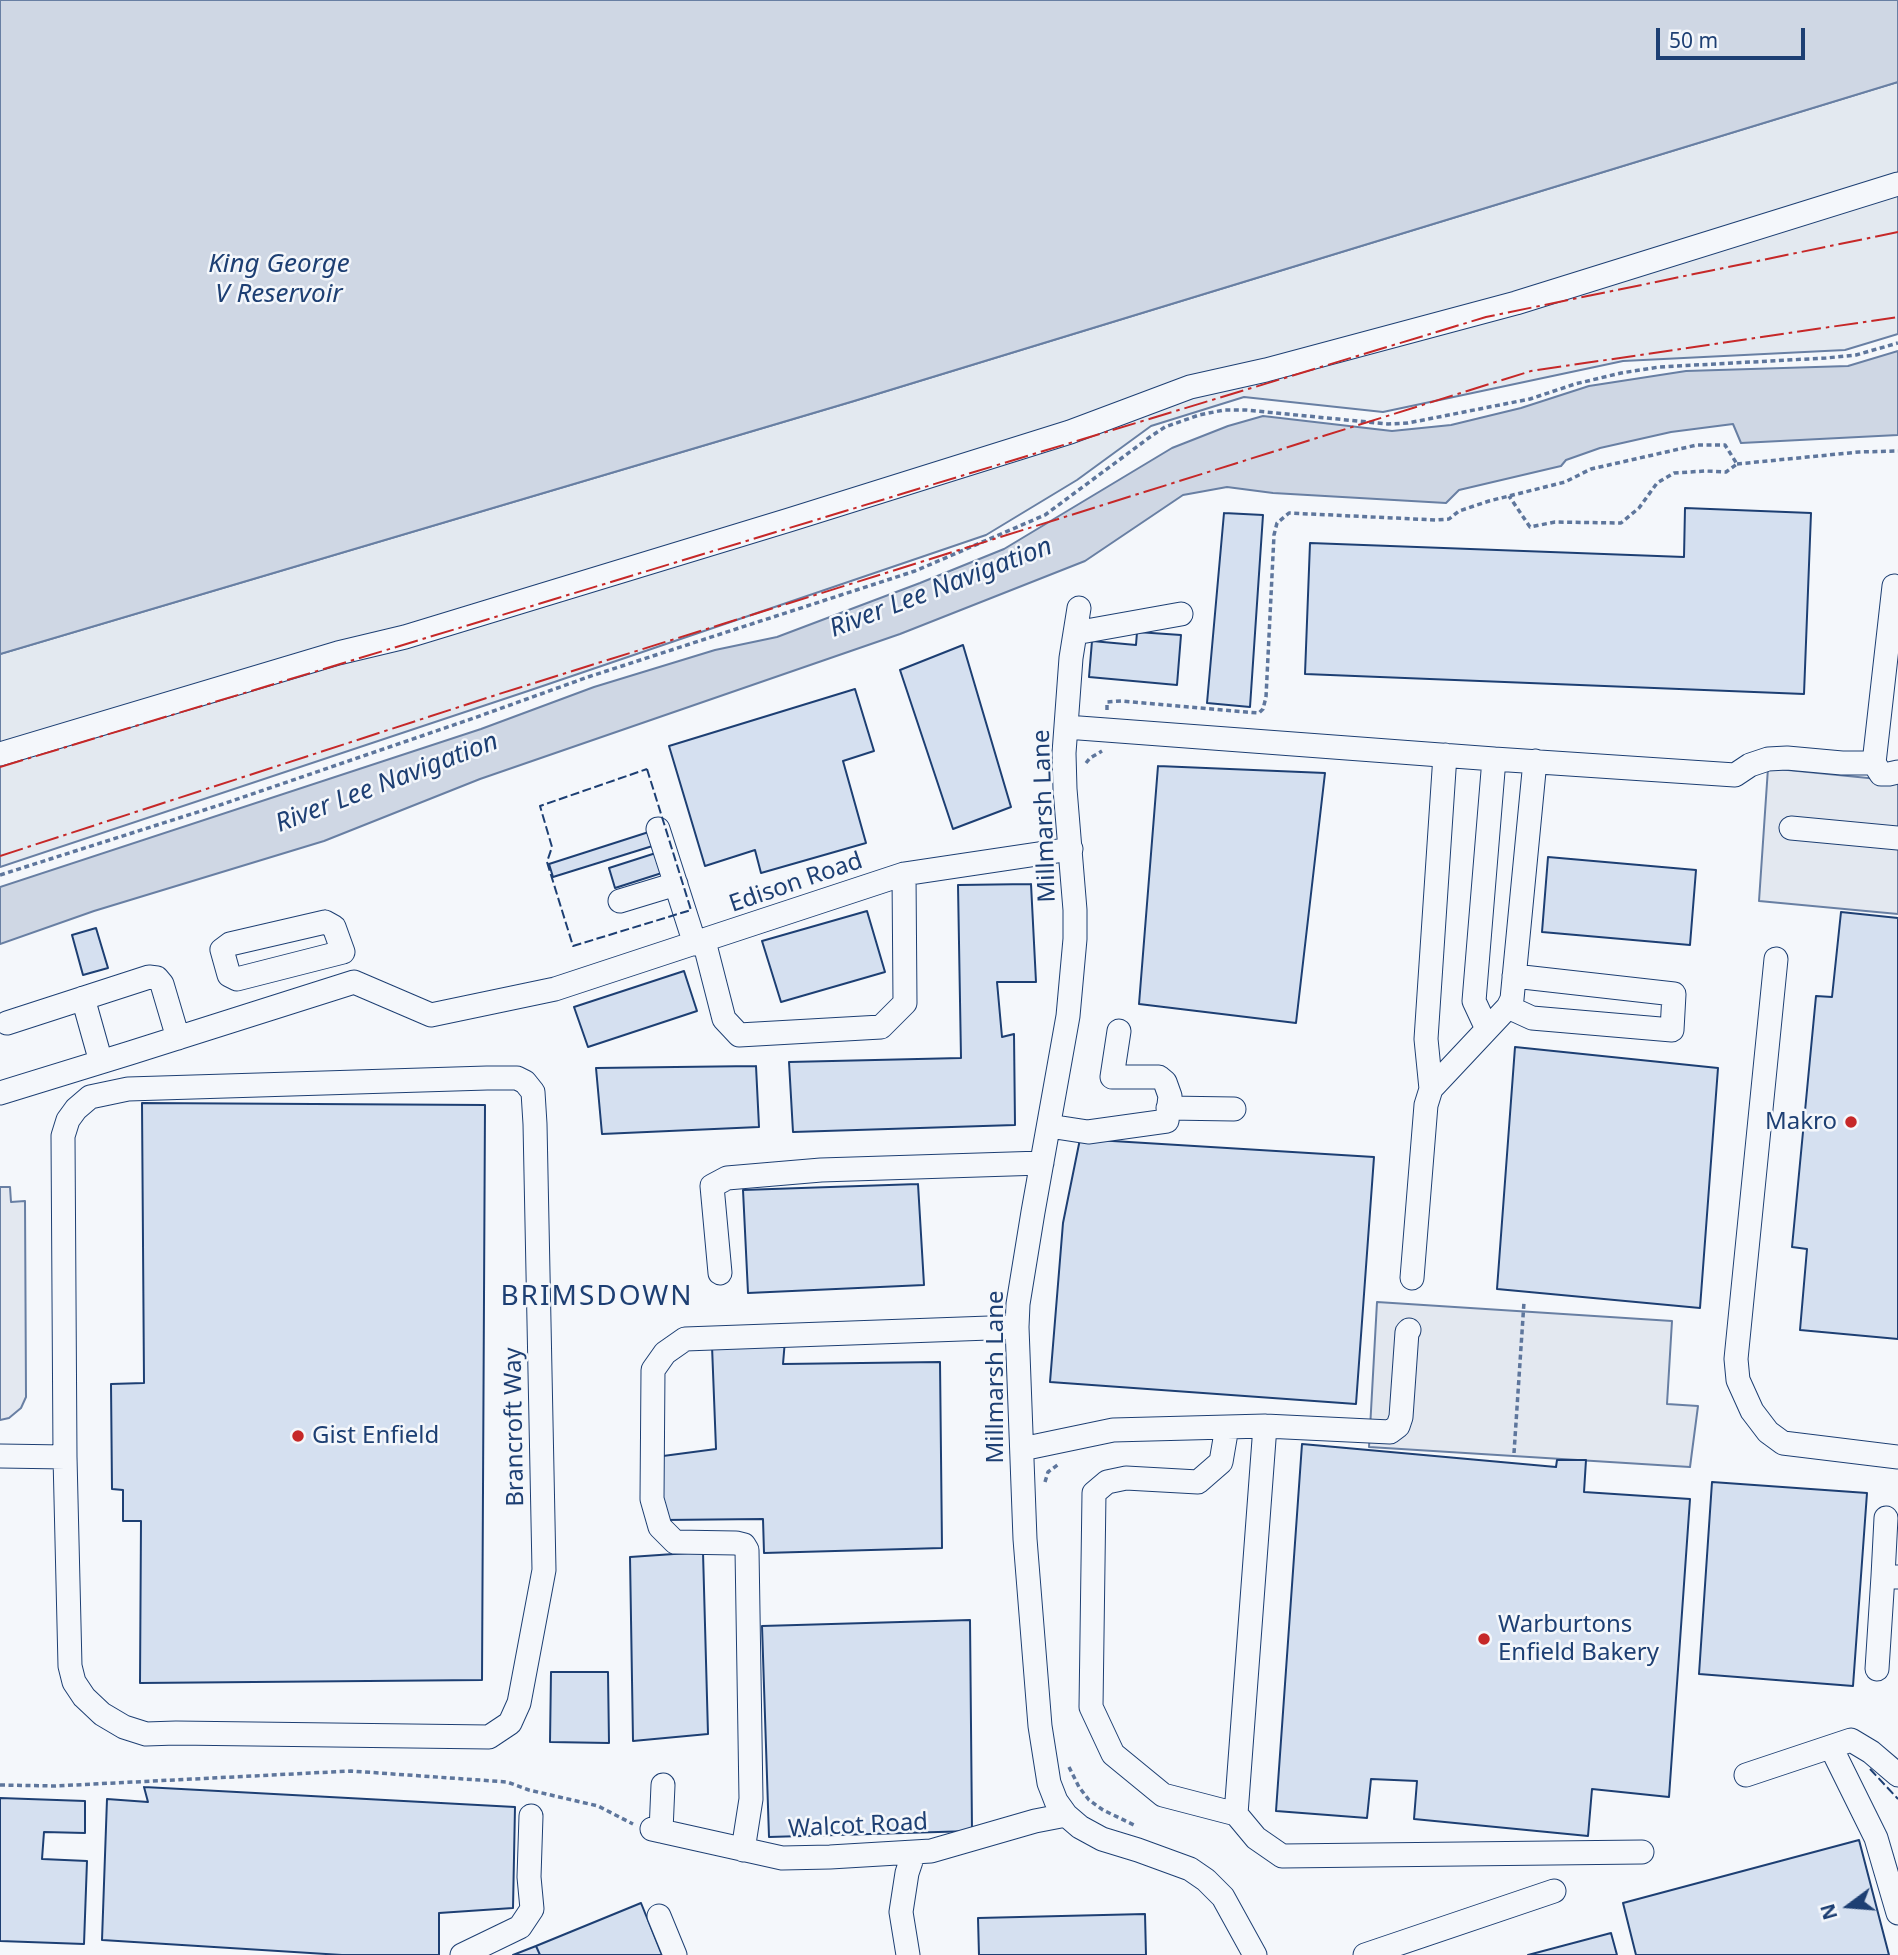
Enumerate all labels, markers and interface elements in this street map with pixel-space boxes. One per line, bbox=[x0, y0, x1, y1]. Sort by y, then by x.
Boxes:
scale bar bbox=[1660, 14, 1809, 58]
text: 50 m bbox=[1669, 26, 1718, 54]
water label: King George V Reservoir bbox=[208, 249, 350, 310]
water label: River Lee Navigation bbox=[825, 531, 1057, 645]
water label: River Lee Navigation bbox=[271, 726, 503, 840]
street label: Millmarsh Lane bbox=[1028, 729, 1062, 903]
street label: Edison Road bbox=[726, 847, 866, 919]
place label: Makro bbox=[1765, 1108, 1837, 1136]
marker: Makro bbox=[1843, 1114, 1859, 1130]
district label: BRIMSDOWN bbox=[502, 1280, 692, 1314]
street label: Millmarsh Lane bbox=[982, 1290, 1010, 1464]
street label: Brancroft Way bbox=[499, 1347, 531, 1507]
place label: Gist Enfield bbox=[312, 1422, 439, 1450]
marker: Gist Enfield bbox=[290, 1428, 306, 1444]
place label: Warburtons Enfield Bakery bbox=[1498, 1611, 1659, 1667]
marker: Warburtons Enfield Bakery bbox=[1476, 1631, 1492, 1647]
street label: Walcot Road bbox=[787, 1808, 929, 1844]
north arrow bbox=[1814, 1871, 1884, 1941]
text: N bbox=[1814, 1901, 1843, 1923]

